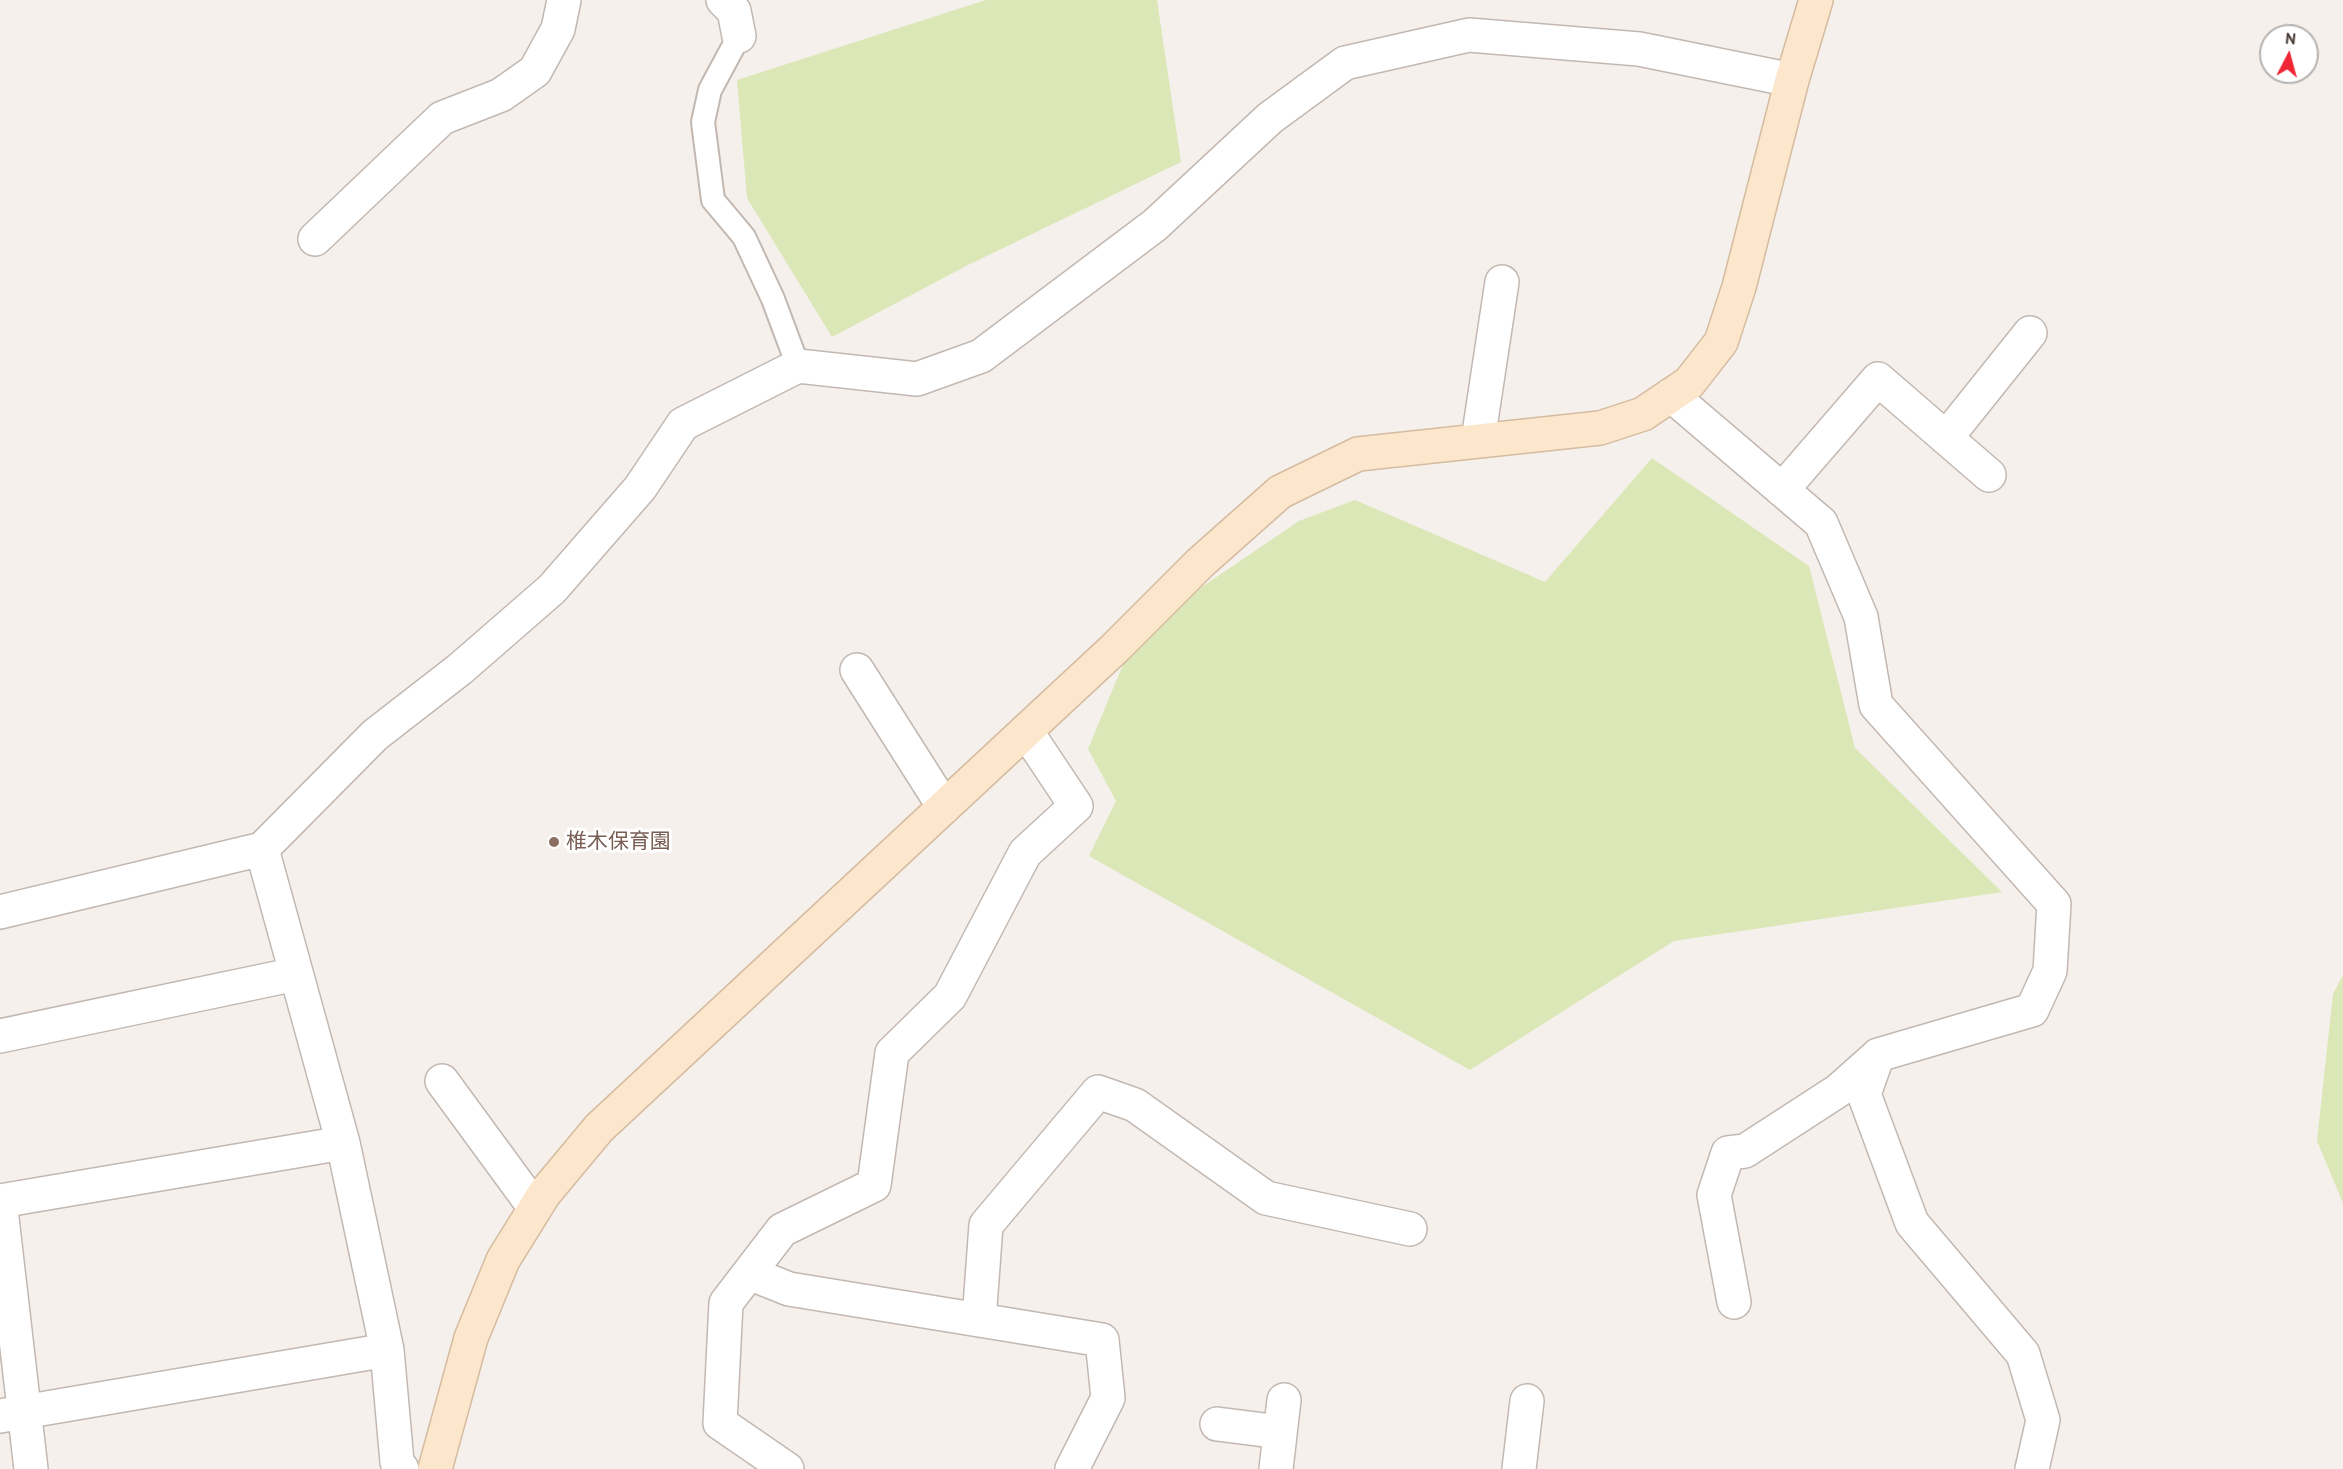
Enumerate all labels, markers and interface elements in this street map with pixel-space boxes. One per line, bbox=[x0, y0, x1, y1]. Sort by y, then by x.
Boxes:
north arrow bbox=[2259, 24, 2319, 84]
text: N bbox=[2284, 28, 2297, 49]
place label: 椎木保育園 bbox=[566, 829, 671, 855]
marker: 椎木保育園 bbox=[547, 835, 561, 849]

